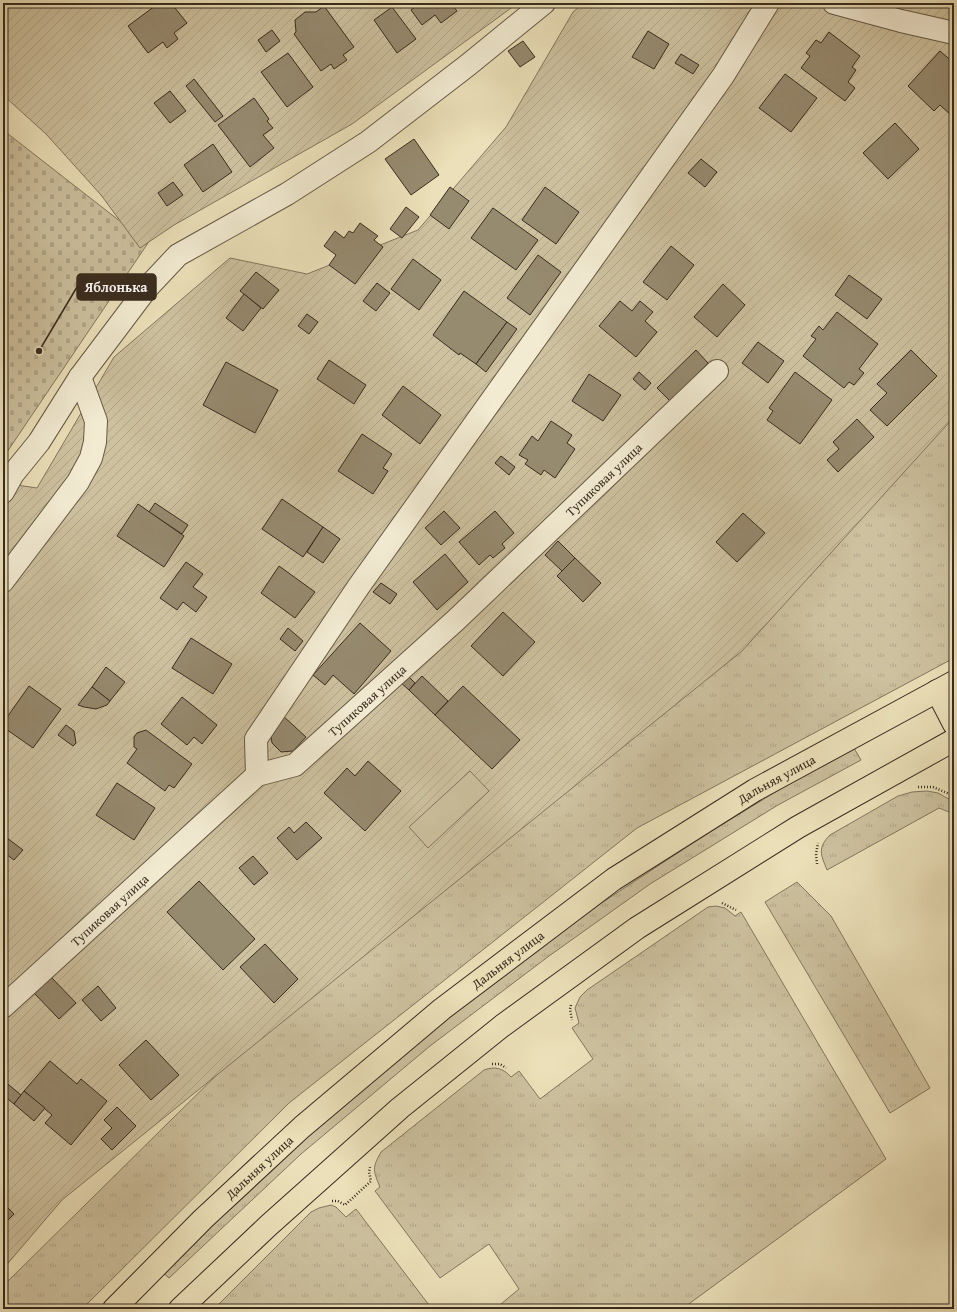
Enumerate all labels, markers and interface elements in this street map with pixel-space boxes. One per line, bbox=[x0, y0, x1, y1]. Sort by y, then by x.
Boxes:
callout: Яблонька bbox=[77, 274, 156, 300]
text: Яблонька bbox=[84, 277, 148, 297]
street label: Тупиковая улица bbox=[561, 437, 647, 520]
street label: Тупиковая улица bbox=[323, 659, 411, 741]
street label: Дальняя улица bbox=[733, 749, 819, 809]
street label: Тупиковая улица bbox=[66, 869, 153, 950]
street label: Дальняя улица bbox=[467, 925, 548, 994]
street label: Дальняя улица bbox=[220, 1130, 298, 1204]

